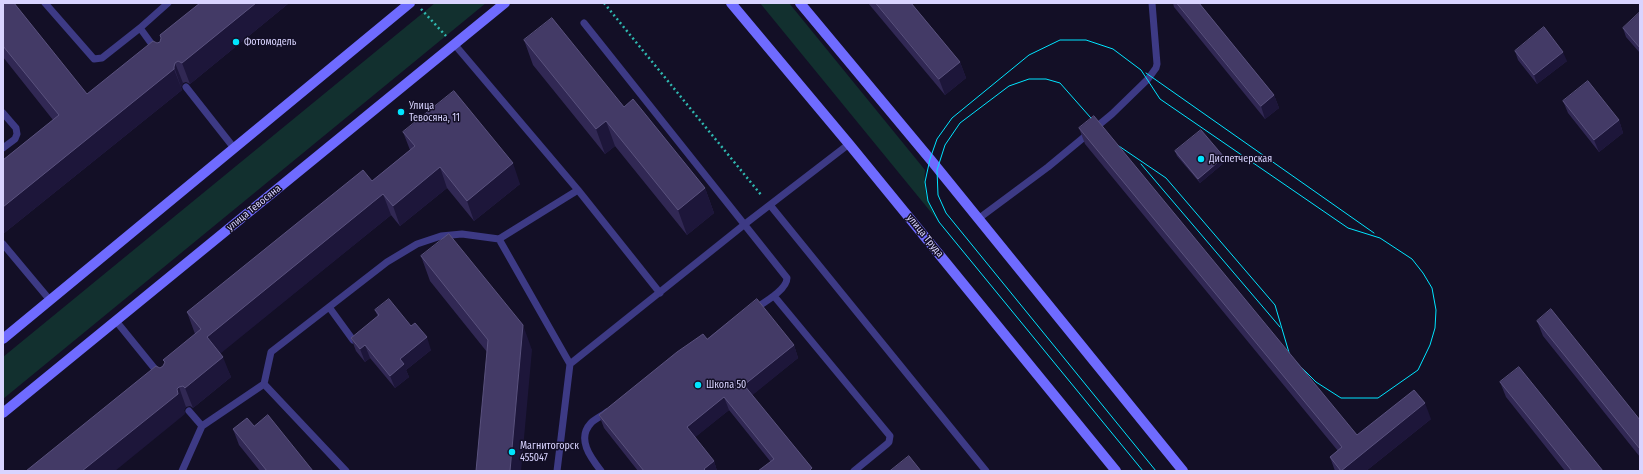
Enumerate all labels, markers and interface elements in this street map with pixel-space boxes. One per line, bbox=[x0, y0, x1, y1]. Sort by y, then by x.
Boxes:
place label: Фотомодель bbox=[244, 36, 296, 48]
marker: Фотомодель bbox=[231, 37, 241, 47]
place label: Улица Тевосяна, 11 bbox=[409, 100, 460, 124]
marker: Улица Тевосяна, 11 bbox=[396, 107, 406, 117]
place label: Диспетчерская bbox=[1209, 153, 1272, 165]
marker: Диспетчерская bbox=[1196, 154, 1206, 164]
street label: улица Тевосяна bbox=[225, 183, 283, 233]
street label: улица Труда bbox=[904, 212, 946, 260]
place label: Школа 50 bbox=[706, 379, 746, 391]
marker: Школа 50 bbox=[693, 380, 703, 390]
place label: Магнитогорск 455047 bbox=[520, 440, 579, 464]
marker: Магнитогорск 455047 bbox=[507, 447, 517, 457]

